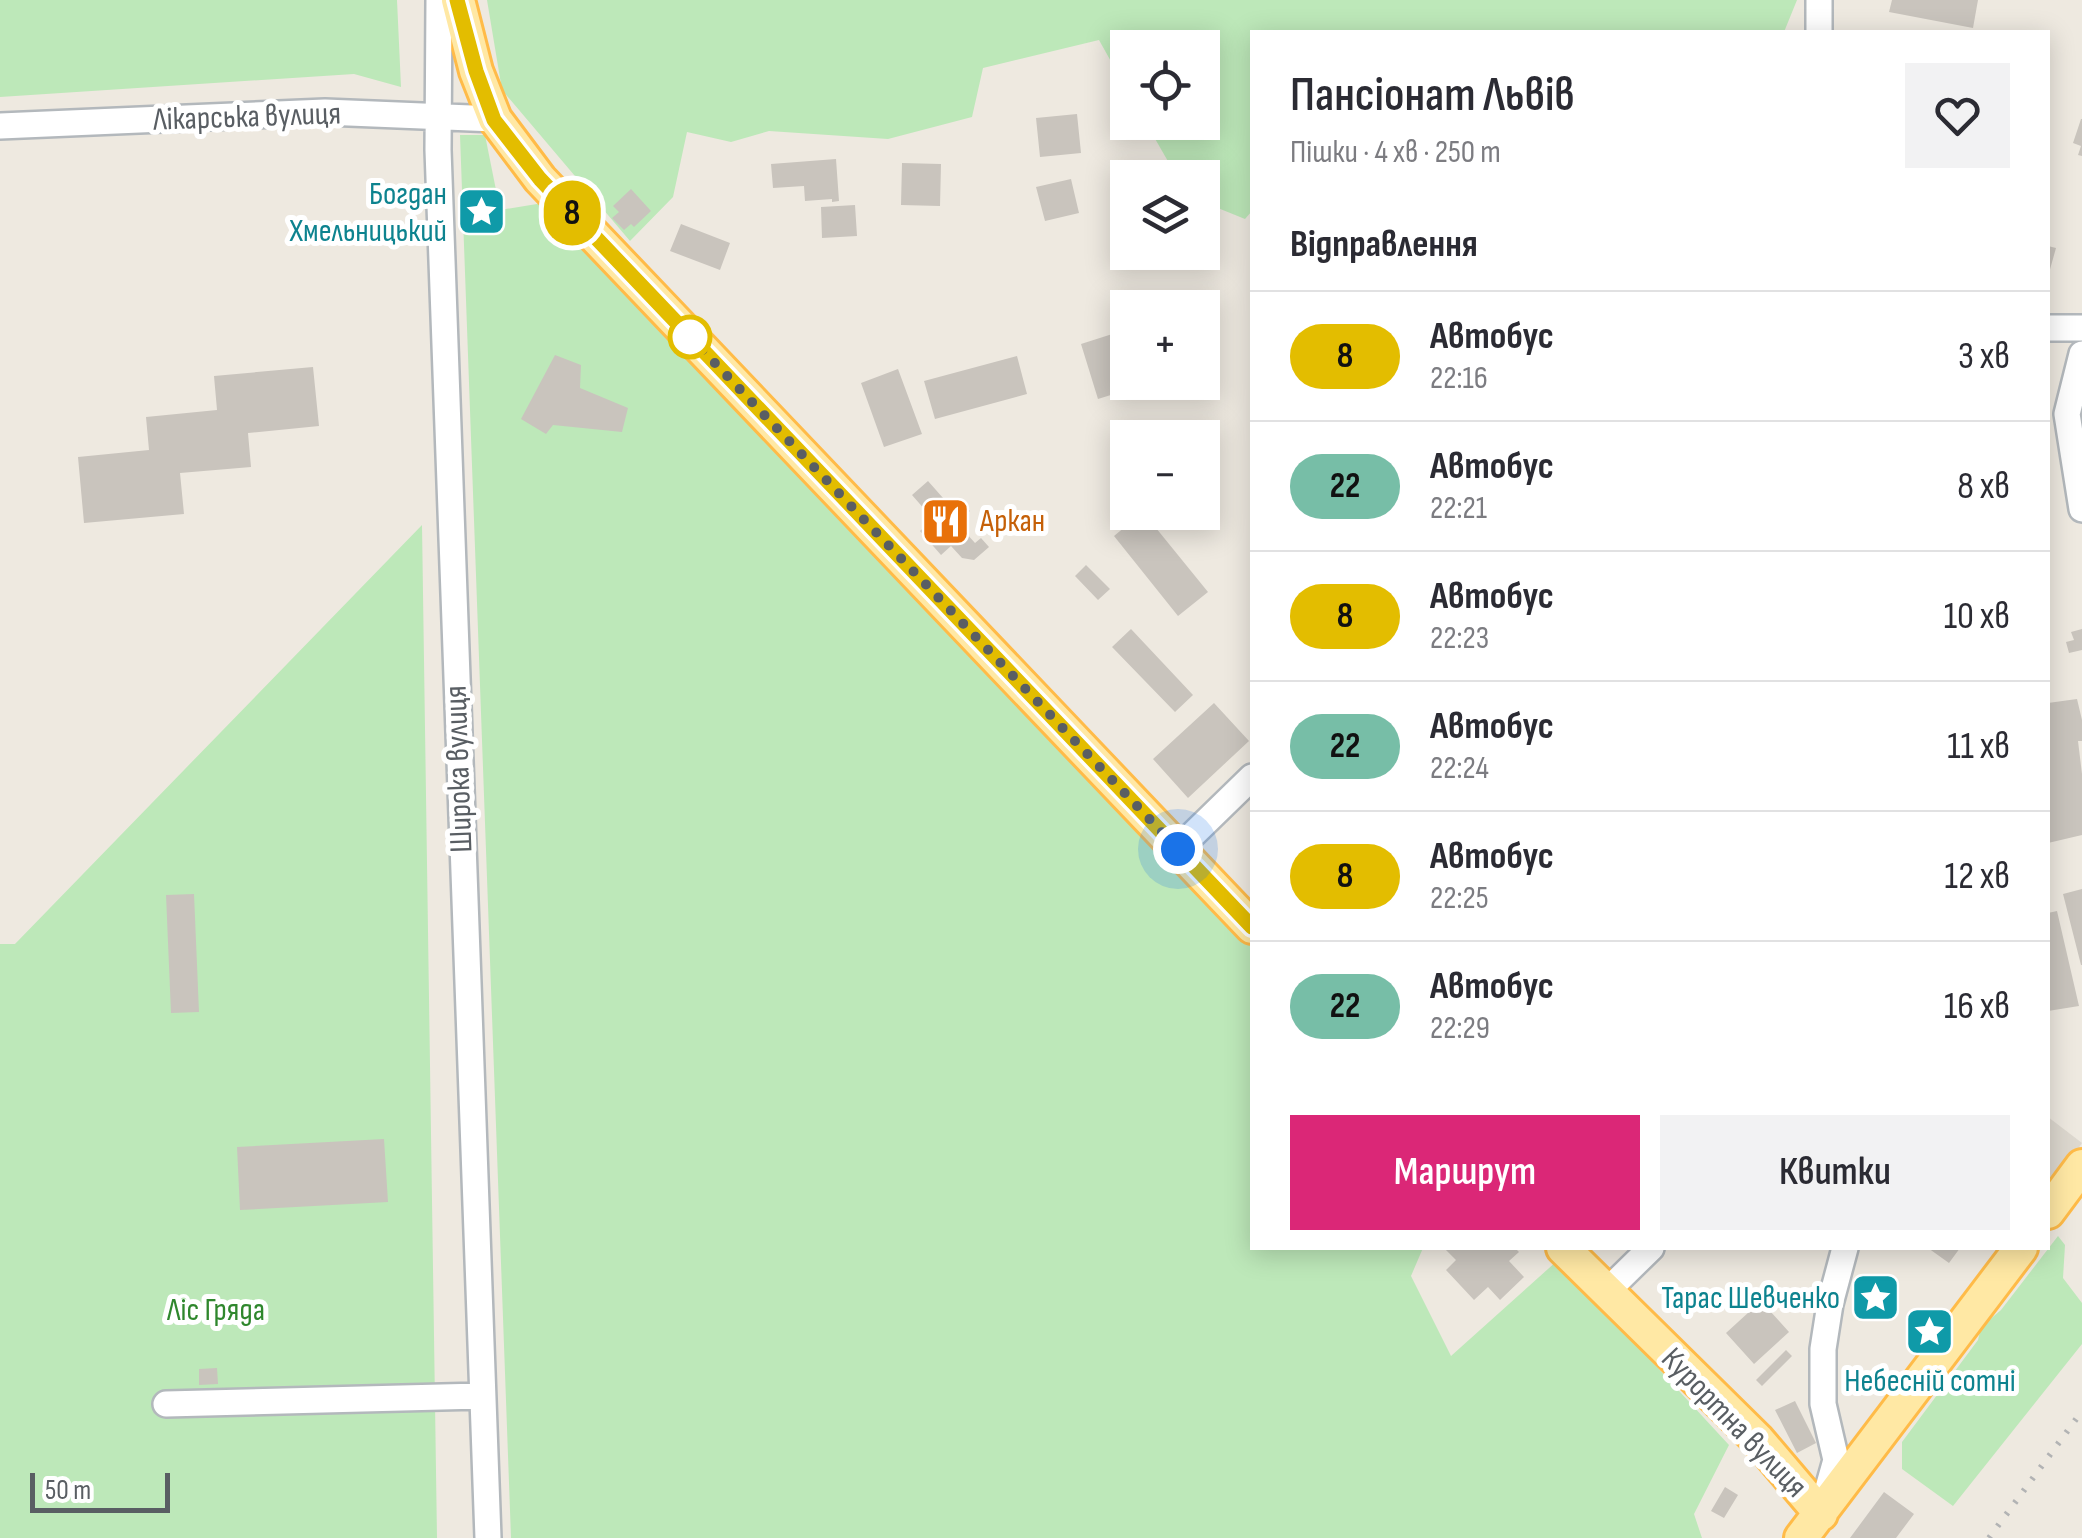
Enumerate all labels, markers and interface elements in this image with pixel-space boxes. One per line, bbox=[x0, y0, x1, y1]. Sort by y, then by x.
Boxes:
map controls bbox=[1110, 30, 1220, 530]
button: locate bbox=[1110, 30, 1220, 140]
button: heart bbox=[1905, 63, 2010, 168]
text: Пансіонат Львів bbox=[1290, 67, 1575, 124]
street label: Лікарська вулиця bbox=[151, 94, 342, 140]
text: Пішки · 4 хв · 250 m bbox=[1290, 133, 1501, 172]
button: layers bbox=[1110, 160, 1220, 270]
place label: Богдан Хмельницький bbox=[289, 175, 447, 251]
line badge: 8 bbox=[540, 180, 604, 246]
place icon: Богдан Хмельницький bbox=[456, 186, 508, 238]
text: 8 bbox=[564, 192, 580, 235]
text: Відправлення bbox=[1290, 222, 1478, 267]
button: + bbox=[1110, 290, 1220, 400]
text: Автобус bbox=[1430, 314, 1554, 359]
unlabelled marker bbox=[669, 316, 711, 358]
text: 3 хв bbox=[1958, 334, 2010, 379]
text: 8 bbox=[1337, 335, 1353, 378]
text: 22:16 bbox=[1430, 359, 1488, 398]
button: − bbox=[1110, 420, 1220, 530]
text: Автобус bbox=[1430, 444, 1554, 489]
text: 8 хв bbox=[1957, 464, 2010, 509]
text: 22 bbox=[1330, 465, 1360, 508]
text: 22:21 bbox=[1430, 489, 1487, 528]
restaurant icon: Аркан bbox=[919, 495, 971, 547]
place label: Аркан bbox=[979, 502, 1045, 541]
text: Автобус bbox=[1430, 574, 1554, 619]
text: 10 хв bbox=[1944, 594, 2010, 639]
text: 8 bbox=[1337, 595, 1353, 638]
text: 22:23 bbox=[1430, 619, 1489, 658]
street label: Широка вулиця bbox=[437, 685, 481, 853]
text: Автобус bbox=[1430, 704, 1554, 749]
text: 11 хв bbox=[1947, 724, 2010, 769]
text: 22 bbox=[1330, 725, 1360, 768]
text: 22:24 bbox=[1430, 749, 1489, 788]
your location bbox=[1153, 824, 1203, 874]
text: Автобус bbox=[1430, 834, 1554, 879]
text: 12 хв bbox=[1945, 854, 2010, 899]
text: 8 bbox=[1337, 855, 1353, 898]
text: 22:25 bbox=[1430, 879, 1488, 918]
text: Автобус bbox=[1430, 964, 1554, 1009]
text: 16 хв bbox=[1944, 984, 2010, 1029]
text: 22 bbox=[1330, 985, 1360, 1028]
text: 22:29 bbox=[1430, 1009, 1490, 1048]
button: Маршрут bbox=[1290, 1115, 1640, 1230]
button: Квитки bbox=[1660, 1115, 2010, 1230]
place icon: Тарас Шевченко bbox=[1849, 1272, 1901, 1324]
place label: Тарас Шевченко bbox=[1661, 1279, 1840, 1318]
park label: Ліс Гряда bbox=[166, 1291, 265, 1330]
place icon: Небесній сотні bbox=[1904, 1305, 1956, 1357]
street label: Курортна вулиця bbox=[1653, 1340, 1815, 1506]
place label: Небесній сотні bbox=[1844, 1362, 2016, 1401]
scale bar bbox=[30, 1468, 170, 1512]
text: 50 m bbox=[45, 1474, 91, 1507]

